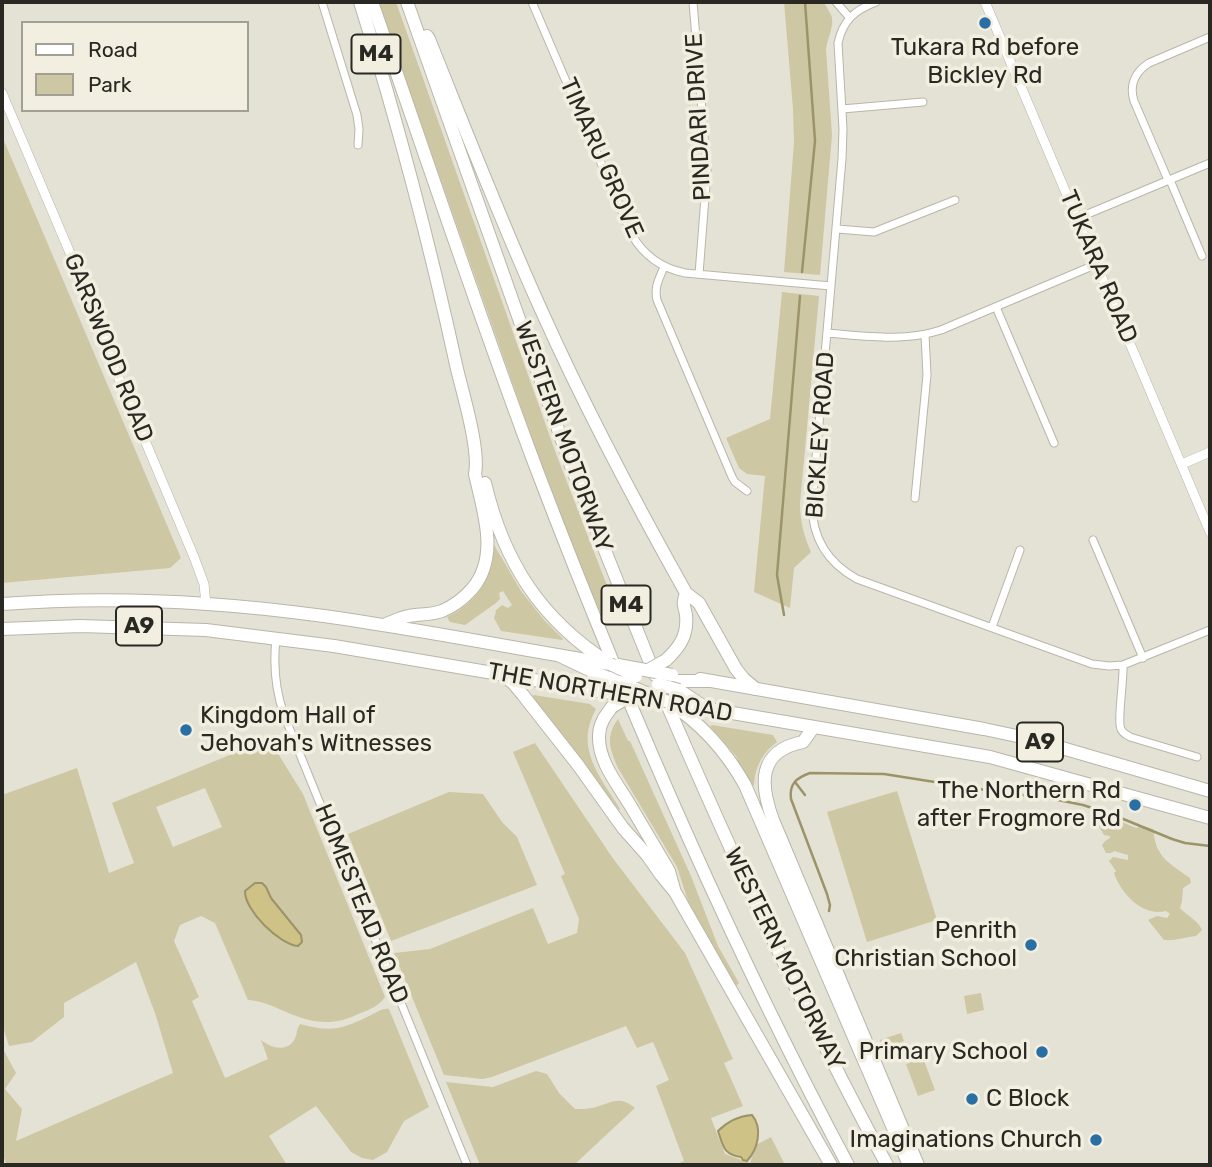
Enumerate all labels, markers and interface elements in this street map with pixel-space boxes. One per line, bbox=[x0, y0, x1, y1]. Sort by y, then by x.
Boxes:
marker: Tukara Rd before Bickley Rd bbox=[977, 15, 993, 31]
legend bbox=[21, 21, 248, 112]
street label: PINDARI DRIVE bbox=[680, 32, 718, 202]
road number: M4 bbox=[352, 34, 400, 74]
place label: Tukara Rd before Bickley Rd bbox=[891, 34, 1079, 90]
text: Road bbox=[88, 37, 138, 62]
text: Park bbox=[88, 72, 132, 97]
street label: TIMARU GROVE bbox=[553, 74, 649, 242]
street label: TUKARA ROAD bbox=[1053, 186, 1143, 348]
street label: GARSWOOD ROAD bbox=[57, 250, 159, 446]
street label: WESTERN MOTORWAY bbox=[508, 317, 618, 557]
street label: BICKLEY ROAD bbox=[801, 351, 841, 519]
road number: M4 bbox=[602, 586, 650, 624]
road number: A9 bbox=[116, 606, 162, 646]
street label: THE NORTHERN ROAD bbox=[485, 657, 735, 729]
place label: Kingdom Hall of Jehovah's Witnesses bbox=[200, 702, 432, 758]
marker: Kingdom Hall of Jehovah's Witnesses bbox=[178, 722, 194, 738]
road number: A9 bbox=[1017, 722, 1063, 762]
place label: The Northern Rd after Frogmore Rd bbox=[917, 777, 1121, 833]
marker: The Northern Rd after Frogmore Rd bbox=[1127, 797, 1143, 813]
street label: HOMESTEAD ROAD bbox=[308, 800, 414, 1008]
street label: WESTERN MOTORWAY bbox=[718, 843, 850, 1075]
place label: Penrith Christian School bbox=[834, 917, 1017, 973]
marker: Penrith Christian School bbox=[1023, 937, 1039, 953]
place label: Primary School bbox=[859, 1038, 1028, 1066]
marker: Primary School bbox=[1034, 1044, 1050, 1060]
place label: C Block bbox=[986, 1085, 1069, 1113]
marker: C Block bbox=[964, 1091, 980, 1107]
place label: Imaginations Church bbox=[850, 1126, 1082, 1154]
marker: Imaginations Church bbox=[1088, 1132, 1104, 1148]

